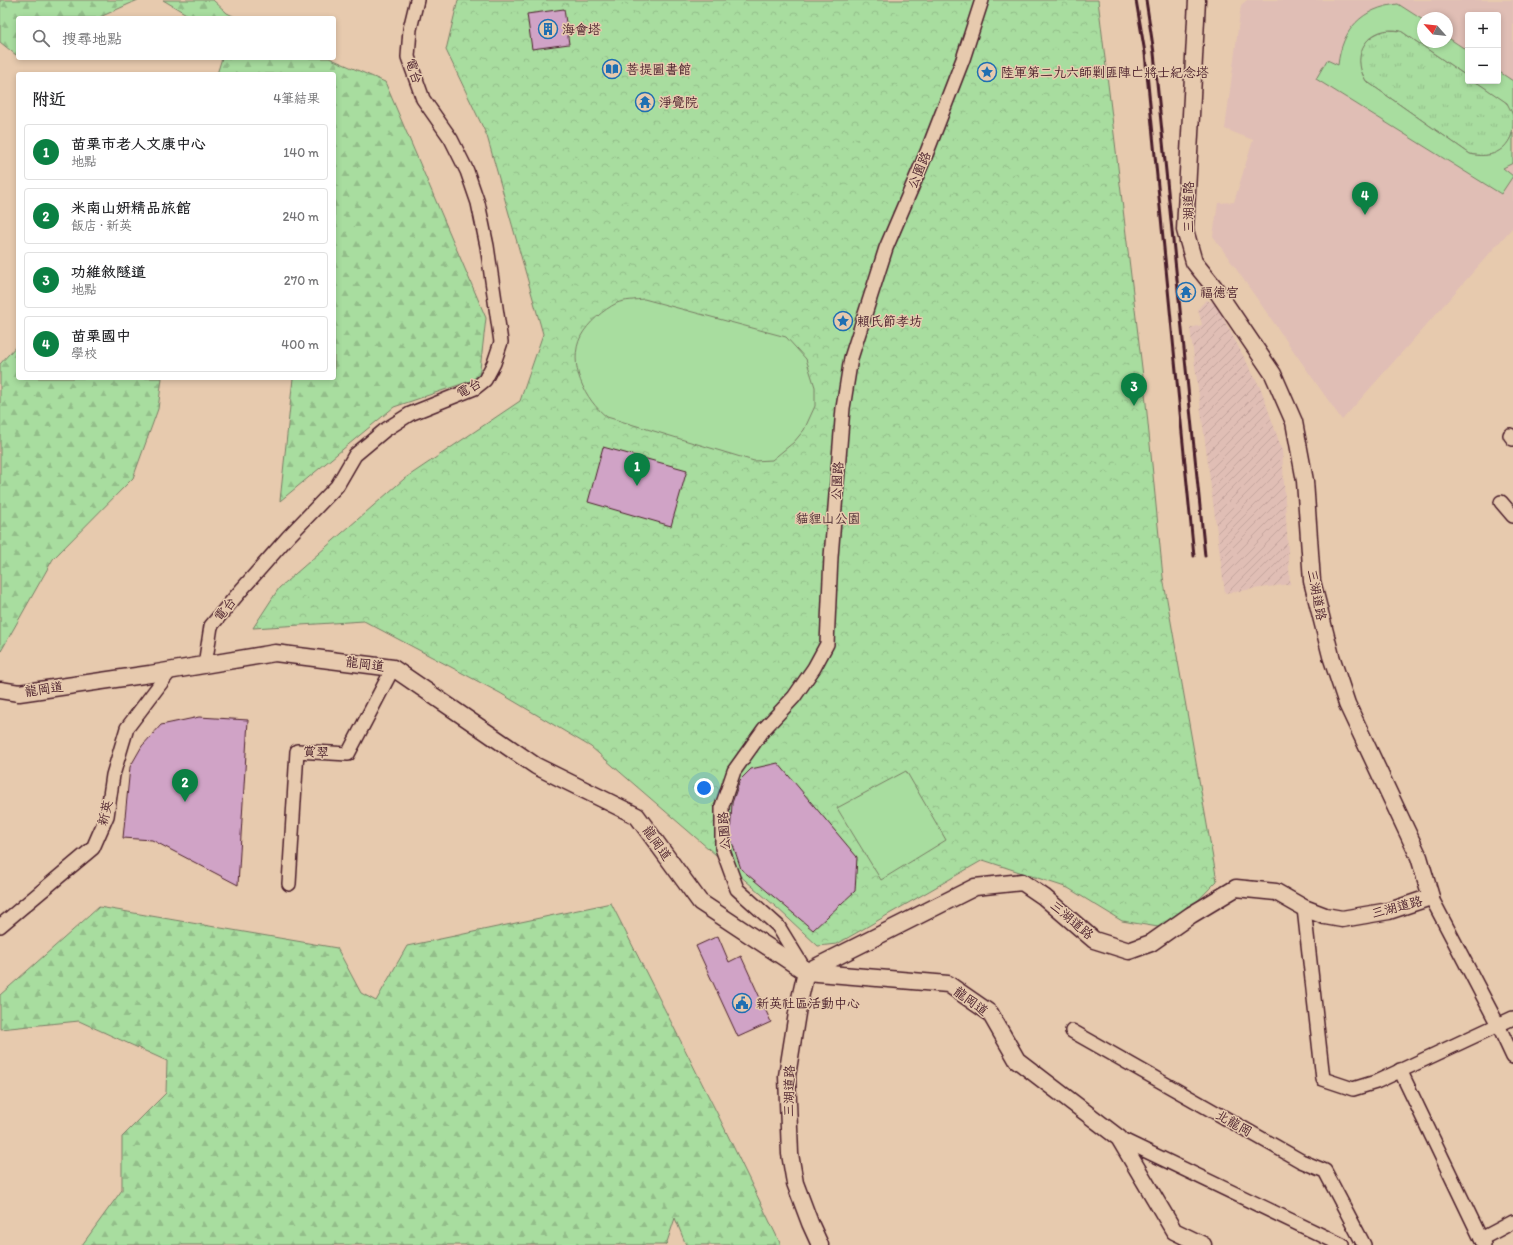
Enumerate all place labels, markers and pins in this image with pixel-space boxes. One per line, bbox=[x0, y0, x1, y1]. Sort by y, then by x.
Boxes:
building icon: 海會塔 bbox=[537, 18, 559, 40]
place label: 海會塔 bbox=[562, 22, 601, 37]
library icon: 菩提圖書館 bbox=[601, 58, 623, 80]
place icon: 陸軍第二九六師剿匪陣亡將士紀念塔 bbox=[976, 61, 998, 83]
place label: 菩提圖書館 bbox=[626, 62, 691, 77]
place label: 陸軍第二九六師剿匪陣亡將士紀念塔 bbox=[1001, 65, 1209, 80]
temple icon: 淨覺院 bbox=[634, 91, 656, 113]
place label: 淨覺院 bbox=[659, 95, 698, 110]
pin: 4 bbox=[1352, 182, 1378, 215]
temple icon: 福德宮 bbox=[1175, 281, 1197, 303]
place label: 福德宮 bbox=[1200, 285, 1239, 300]
place icon: 賴氏節孝坊 bbox=[832, 310, 854, 332]
place label: 賴氏節孝坊 bbox=[857, 314, 922, 329]
pin: 3 bbox=[1121, 373, 1147, 406]
pin: 1 bbox=[624, 453, 650, 486]
pin: 2 bbox=[172, 769, 198, 802]
public building icon: 新英社區活動中心 bbox=[731, 992, 753, 1014]
place label: 新英社區活動中心 bbox=[756, 996, 860, 1011]

